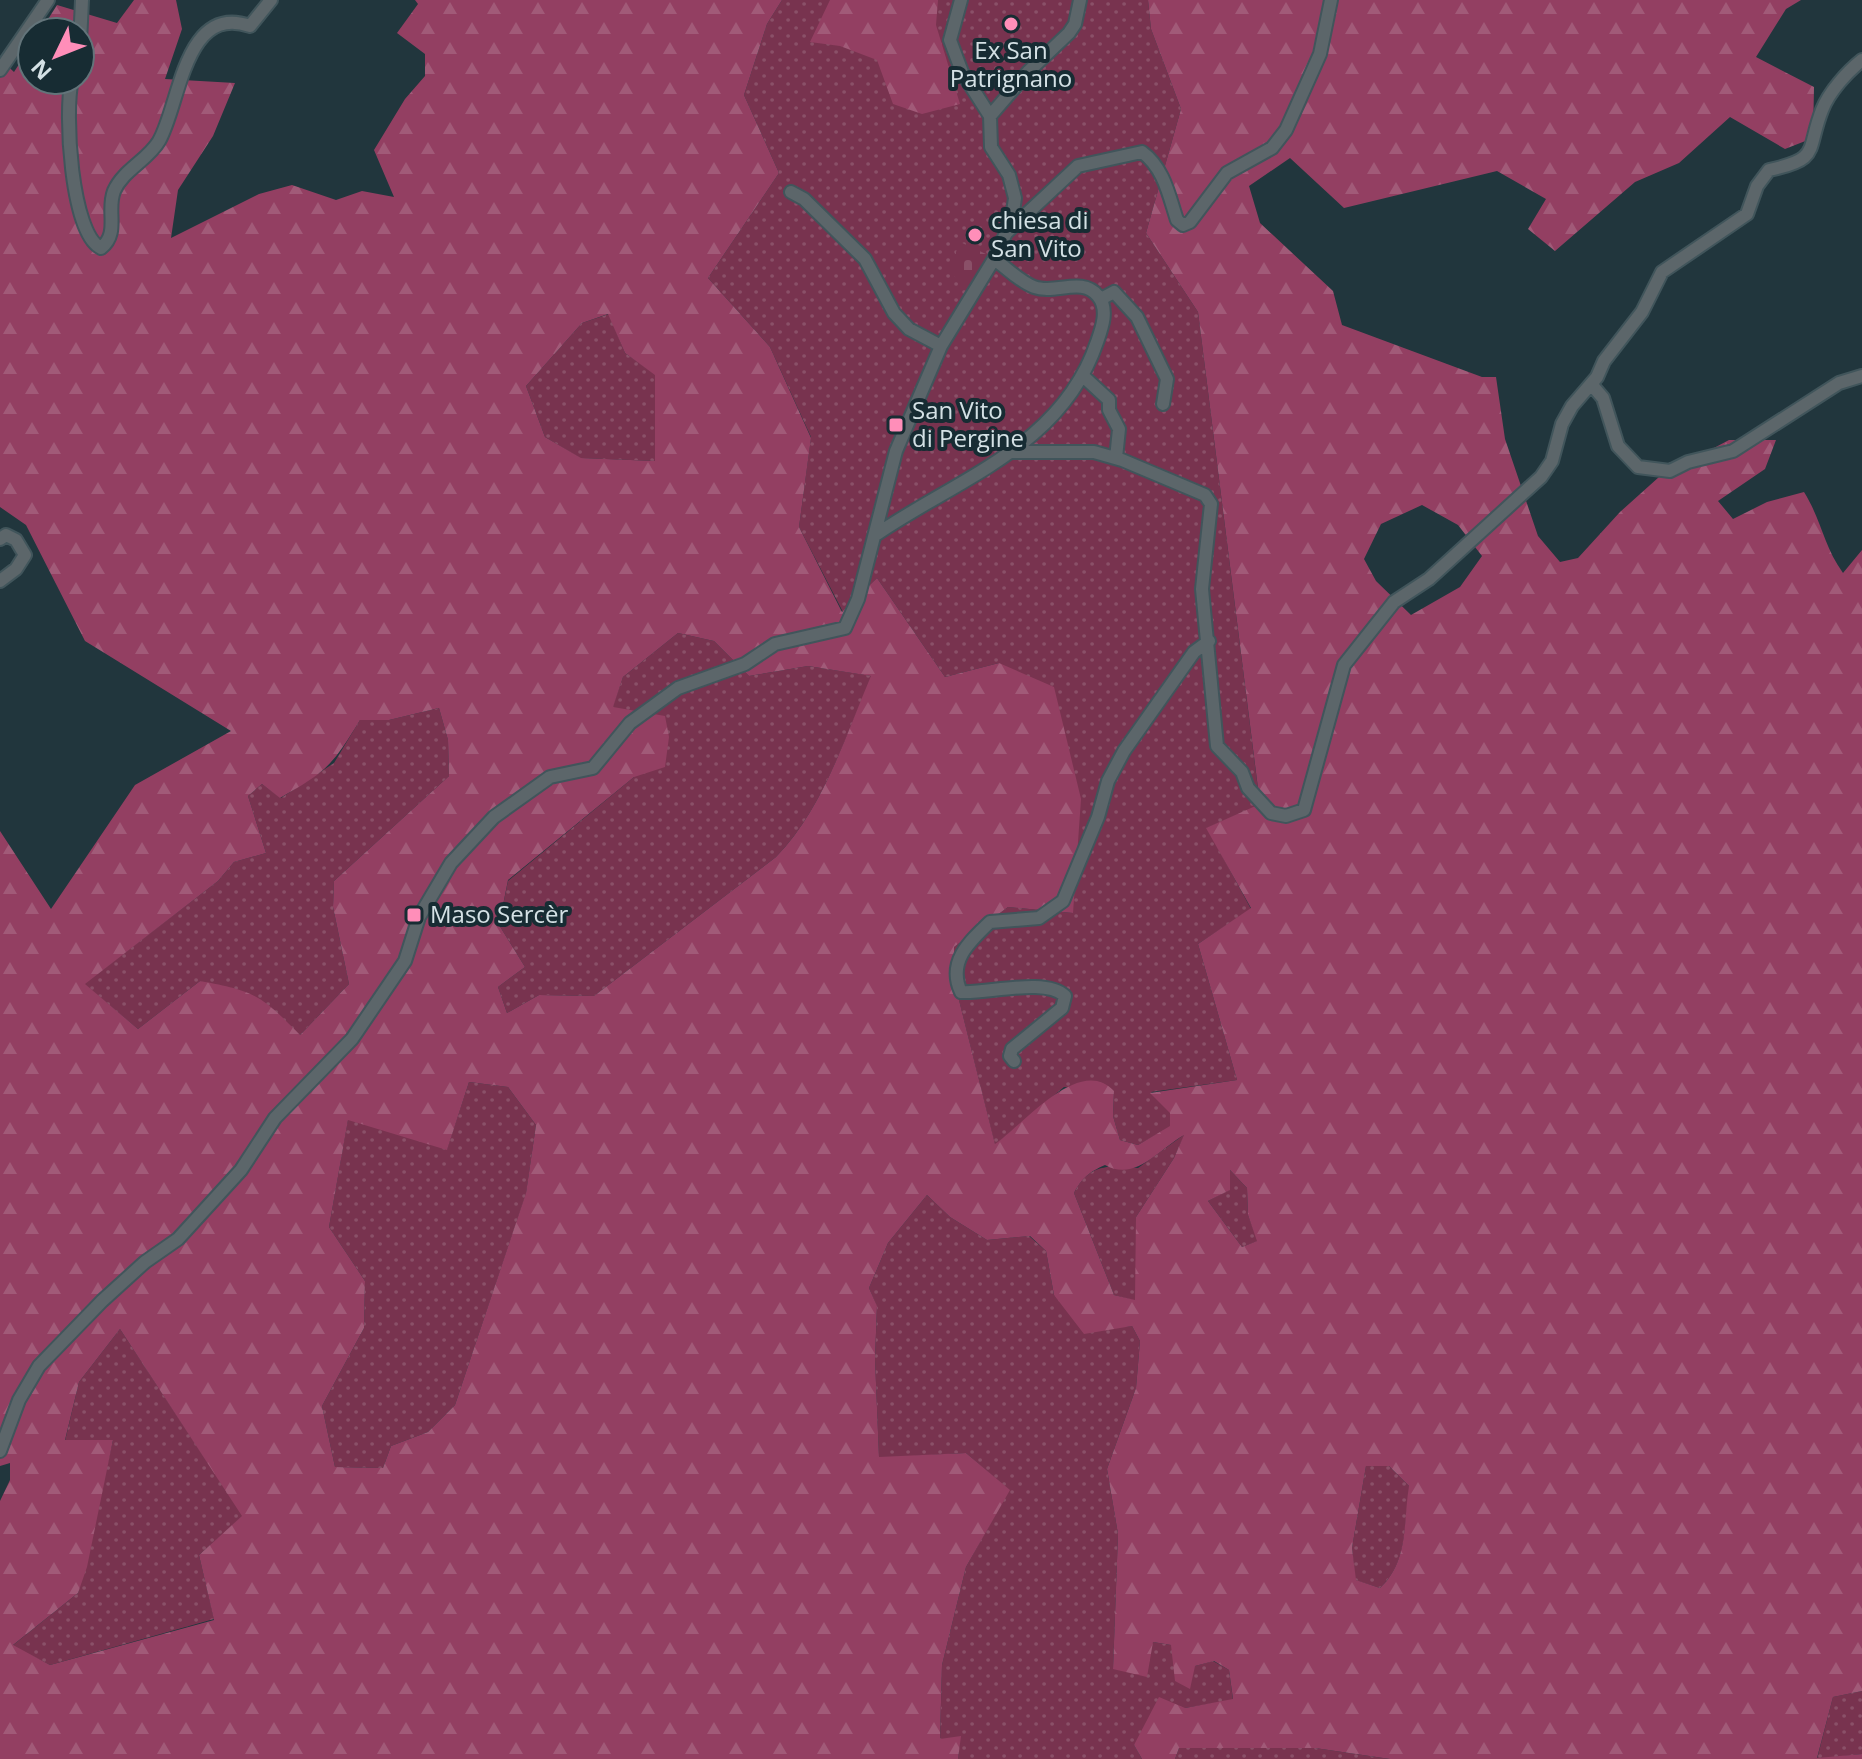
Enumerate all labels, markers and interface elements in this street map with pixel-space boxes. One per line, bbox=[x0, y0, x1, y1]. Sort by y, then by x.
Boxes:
marker: Ex San Patrignano bbox=[1002, 15, 1020, 33]
north arrow bbox=[16, 16, 96, 96]
place label: Ex San Patrignano bbox=[950, 33, 1072, 94]
text: N bbox=[24, 54, 58, 87]
place label: chiesa di San Vito bbox=[991, 203, 1089, 264]
marker: chiesa di San Vito bbox=[966, 226, 984, 244]
place label: San Vito di Pergine bbox=[912, 393, 1024, 454]
marker: San Vito di Pergine bbox=[887, 416, 905, 434]
place label: Maso Sercèr bbox=[430, 897, 568, 930]
marker: Maso Sercèr bbox=[405, 906, 423, 924]

